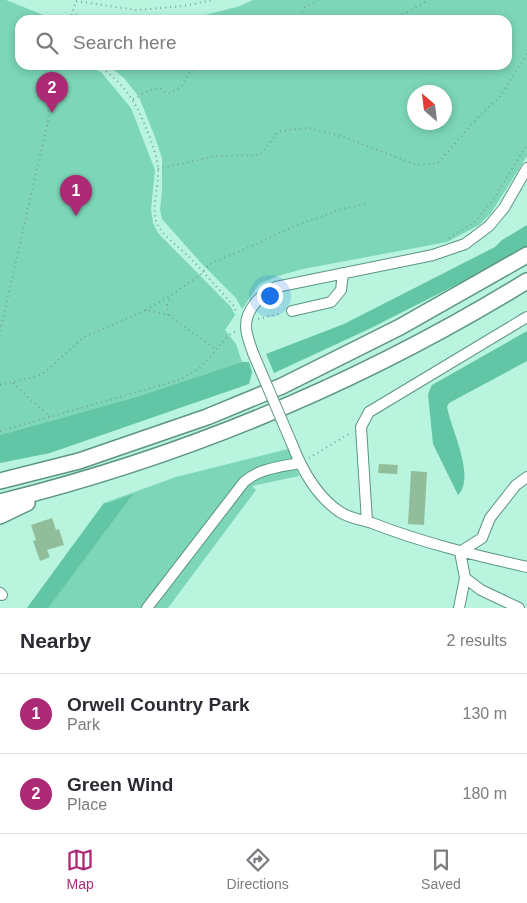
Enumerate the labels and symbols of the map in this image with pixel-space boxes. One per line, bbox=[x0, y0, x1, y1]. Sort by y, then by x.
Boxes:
pin: 2 bbox=[36, 72, 68, 113]
north arrow bbox=[407, 85, 452, 130]
pin: 1 bbox=[60, 175, 92, 216]
your location bbox=[257, 283, 283, 309]

